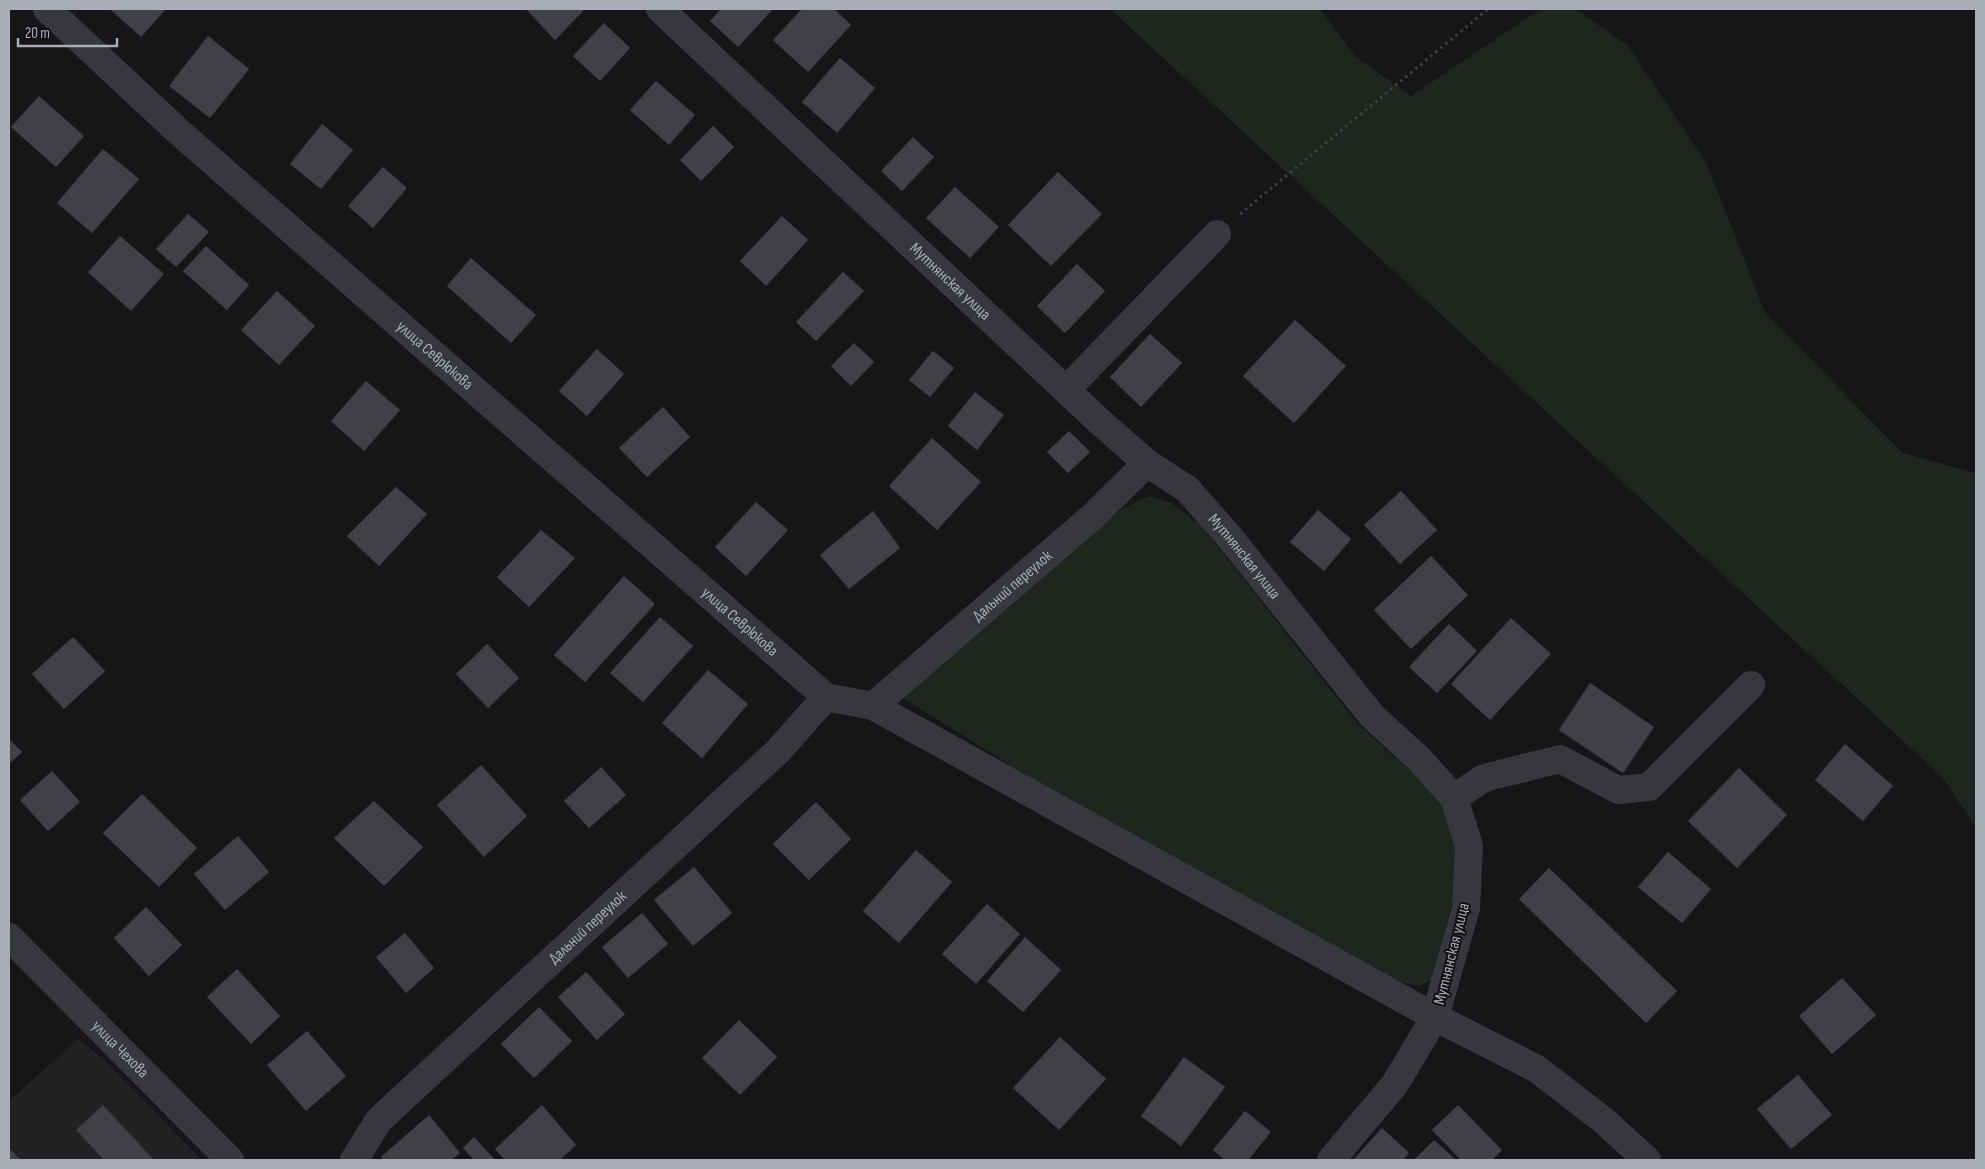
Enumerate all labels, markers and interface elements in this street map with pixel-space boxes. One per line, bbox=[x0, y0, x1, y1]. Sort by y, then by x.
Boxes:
scale bar bbox=[18, 15, 116, 47]
text: 20 m bbox=[25, 24, 50, 43]
street label: Мутнянская улица bbox=[906, 239, 995, 324]
street label: улица Севрюкова bbox=[393, 317, 477, 394]
street label: Мутнянская улица bbox=[1204, 510, 1285, 603]
street label: Дальний переулок bbox=[969, 546, 1057, 625]
street label: улица Севрюкова bbox=[698, 583, 782, 660]
street label: Дальний переулок bbox=[545, 886, 631, 968]
street label: Мутнянская улица bbox=[1430, 901, 1474, 1007]
street label: улица Чехова bbox=[88, 1017, 153, 1082]

